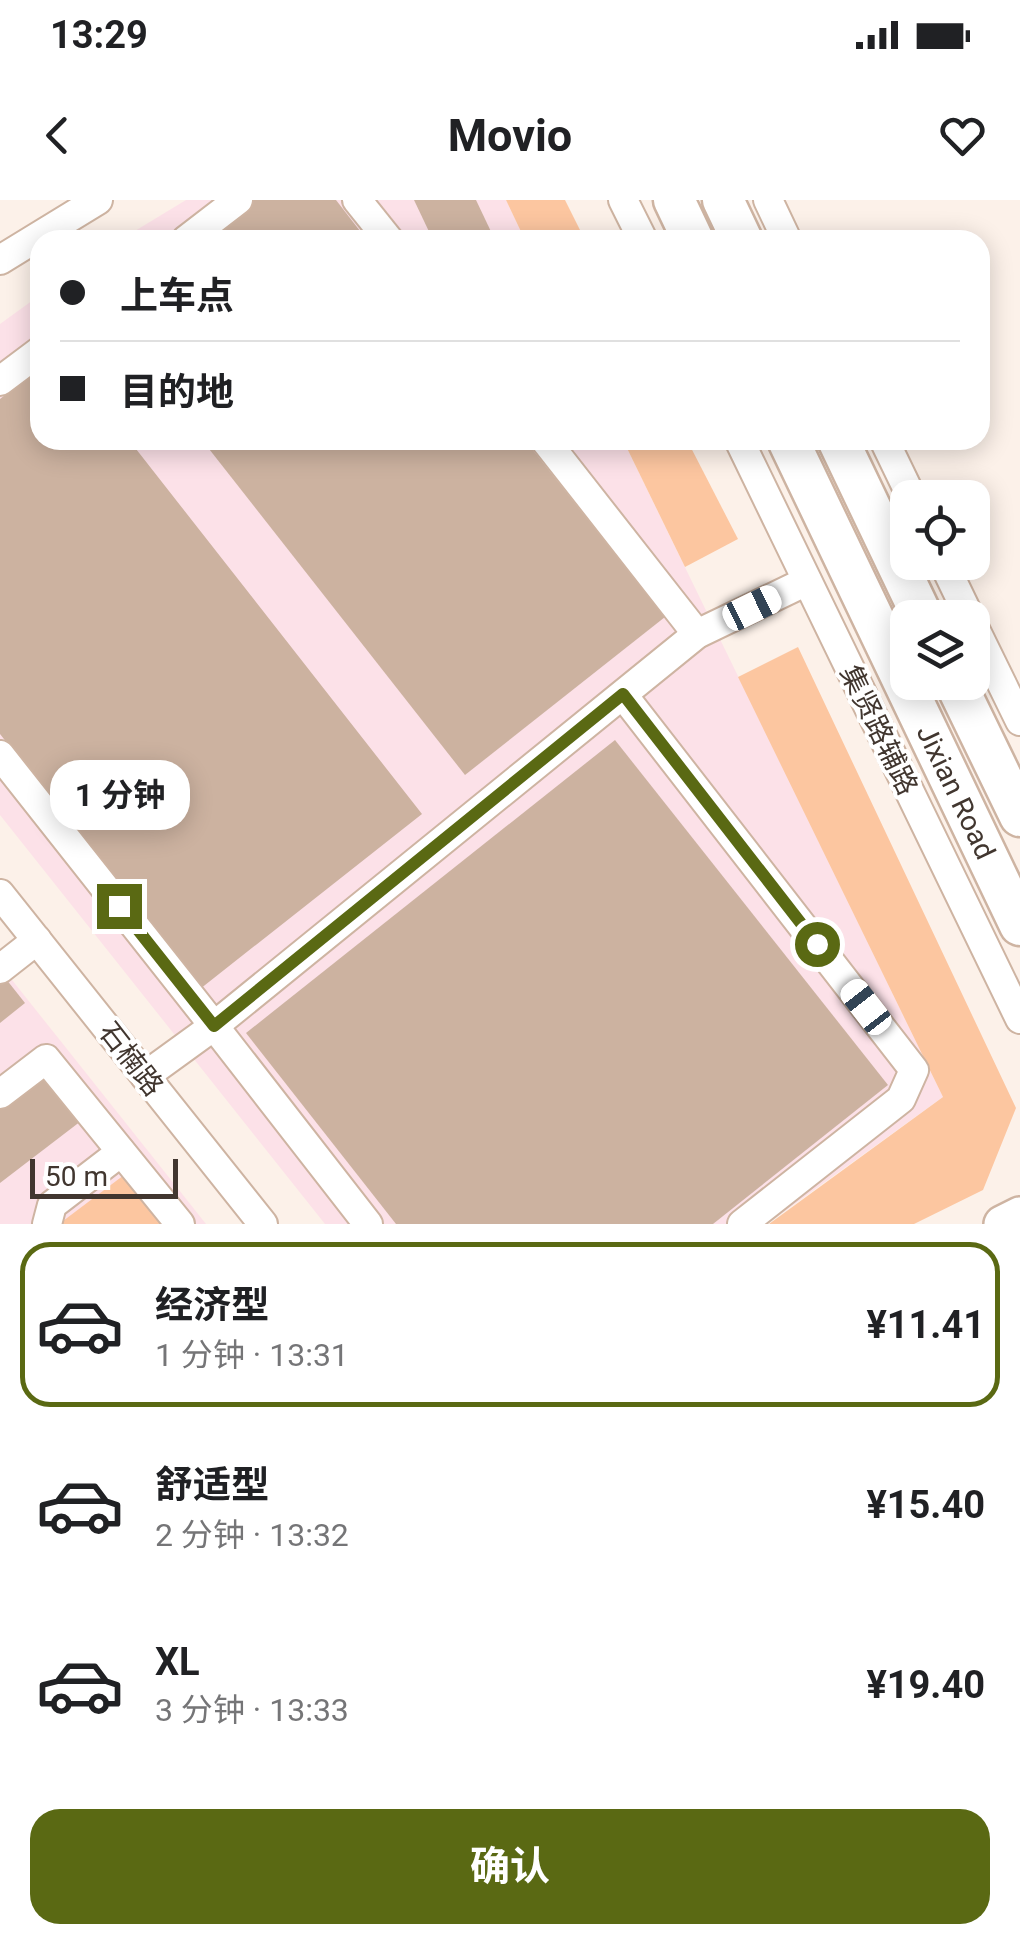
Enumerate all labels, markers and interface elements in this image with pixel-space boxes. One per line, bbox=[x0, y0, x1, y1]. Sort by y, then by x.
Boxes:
text: 13:29 bbox=[50, 13, 148, 57]
icon: back bbox=[30, 108, 85, 163]
icon: heart bbox=[935, 108, 990, 163]
text: Movio bbox=[448, 109, 572, 162]
text: 上车点 bbox=[120, 274, 234, 318]
text: 目的地 bbox=[120, 370, 234, 414]
map controls bbox=[890, 480, 990, 700]
button: locate bbox=[890, 480, 990, 580]
car bbox=[718, 581, 786, 635]
button: layers bbox=[890, 600, 990, 700]
street label: 集贤路辅路 bbox=[833, 660, 925, 800]
street label: Jixian Road bbox=[910, 719, 1002, 864]
callout: 1 分钟 bbox=[49, 761, 189, 831]
text: 1 分钟 bbox=[75, 776, 165, 814]
route end bbox=[97, 884, 142, 929]
route start bbox=[795, 922, 840, 967]
car bbox=[836, 974, 896, 1040]
street label: 石楠路 bbox=[92, 1016, 170, 1102]
scale bar bbox=[30, 1154, 178, 1198]
text: 50 m bbox=[45, 1160, 108, 1193]
icon: car bbox=[35, 1280, 125, 1370]
text: 经济型 bbox=[155, 1283, 269, 1327]
text: ¥11.41 bbox=[866, 1303, 985, 1347]
text: 1 分钟 · 13:31 bbox=[155, 1336, 349, 1374]
icon: car bbox=[35, 1460, 125, 1550]
text: 舒适型 bbox=[155, 1463, 269, 1507]
text: ¥15.40 bbox=[866, 1483, 985, 1527]
text: 2 分钟 · 13:32 bbox=[155, 1516, 349, 1554]
icon: car bbox=[35, 1640, 125, 1730]
text: XL bbox=[155, 1640, 200, 1684]
text: ¥19.40 bbox=[866, 1663, 985, 1707]
text: 3 分钟 · 13:33 bbox=[155, 1691, 349, 1729]
button: 确认 bbox=[30, 1809, 990, 1924]

